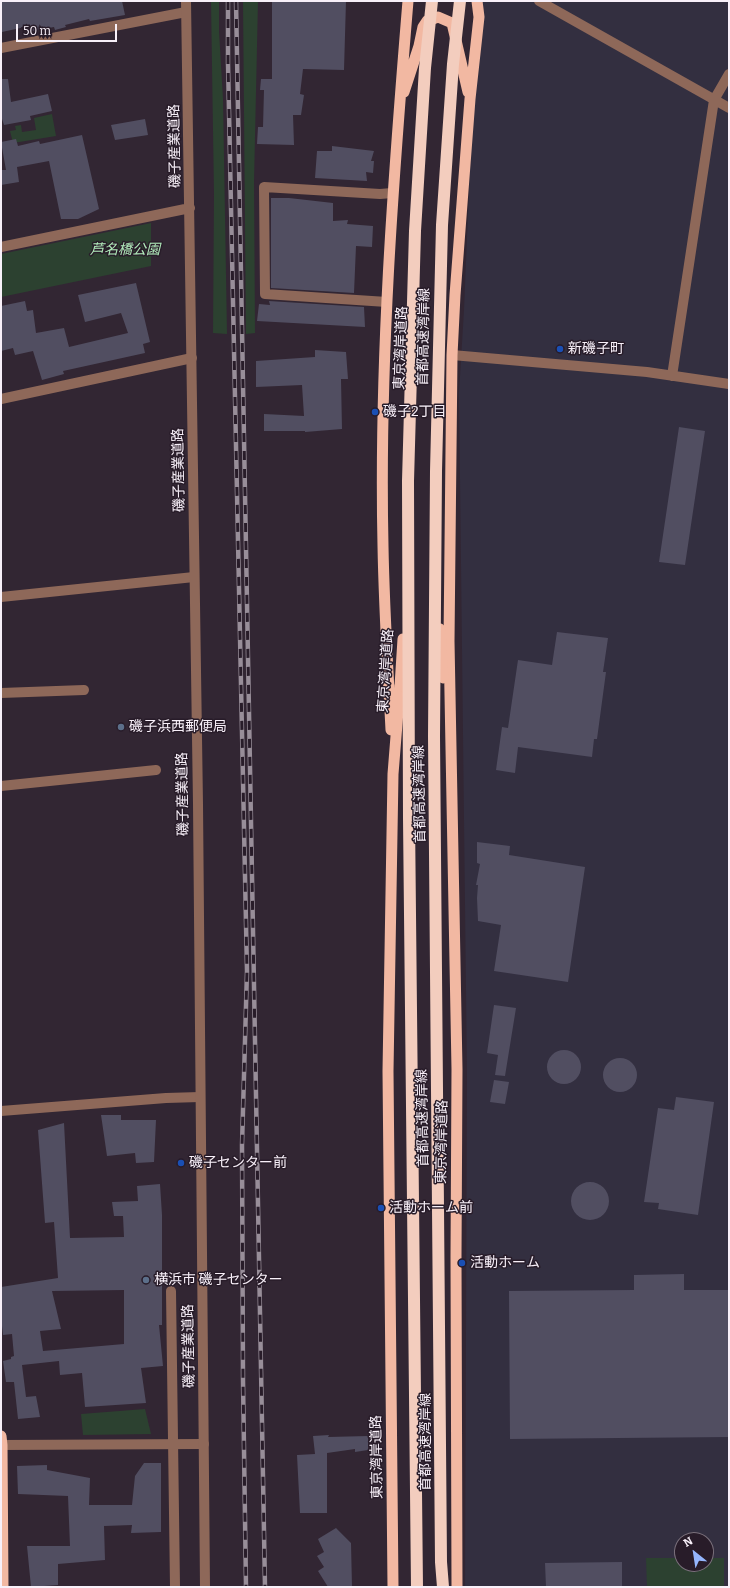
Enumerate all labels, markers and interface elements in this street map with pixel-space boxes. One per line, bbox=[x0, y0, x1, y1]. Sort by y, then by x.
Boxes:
scale bar bbox=[18, 16, 119, 42]
text: 50 m bbox=[23, 24, 51, 38]
street label: 磯子産業道路 bbox=[166, 104, 184, 188]
park label: 芦名橋公園 bbox=[90, 242, 160, 258]
street label: 首都高速湾岸線 bbox=[415, 288, 433, 386]
street label: 東京湾岸道路 bbox=[391, 306, 411, 390]
place label: 新磯子町 bbox=[568, 341, 624, 357]
marker: 新磯子町 bbox=[555, 344, 565, 354]
place label: 磯子2丁目 bbox=[383, 404, 447, 420]
marker: 磯子2丁目 bbox=[370, 407, 380, 417]
street label: 磯子産業道路 bbox=[170, 428, 188, 512]
street label: 東京湾岸道路 bbox=[375, 629, 397, 713]
place label: 磯子浜西郵便局 bbox=[129, 719, 227, 735]
marker: 磯子浜西郵便局 bbox=[116, 722, 126, 732]
street label: 首都高速湾岸線 bbox=[411, 745, 429, 843]
street label: 磯子産業道路 bbox=[174, 752, 192, 836]
street label: 首都高速湾岸線 bbox=[414, 1069, 432, 1167]
street label: 東京湾岸道路 bbox=[433, 1100, 451, 1184]
place label: 磯子センター前 bbox=[189, 1155, 287, 1171]
marker: 磯子センター前 bbox=[176, 1158, 186, 1168]
place label: 活動ホーム前 bbox=[389, 1200, 473, 1216]
marker: 活動ホーム前 bbox=[376, 1203, 386, 1213]
place label: 活動ホーム bbox=[470, 1255, 540, 1271]
marker: 活動ホーム bbox=[457, 1258, 467, 1268]
place label: 横浜市 磯子センター bbox=[154, 1272, 283, 1288]
marker: 横浜市 磯子センター bbox=[141, 1275, 151, 1285]
street label: 磯子産業道路 bbox=[180, 1304, 198, 1388]
street label: 首都高速湾岸線 bbox=[418, 1393, 434, 1491]
street label: 東京湾岸道路 bbox=[368, 1415, 386, 1499]
north arrow bbox=[674, 1532, 714, 1572]
text: N bbox=[681, 1534, 695, 1550]

